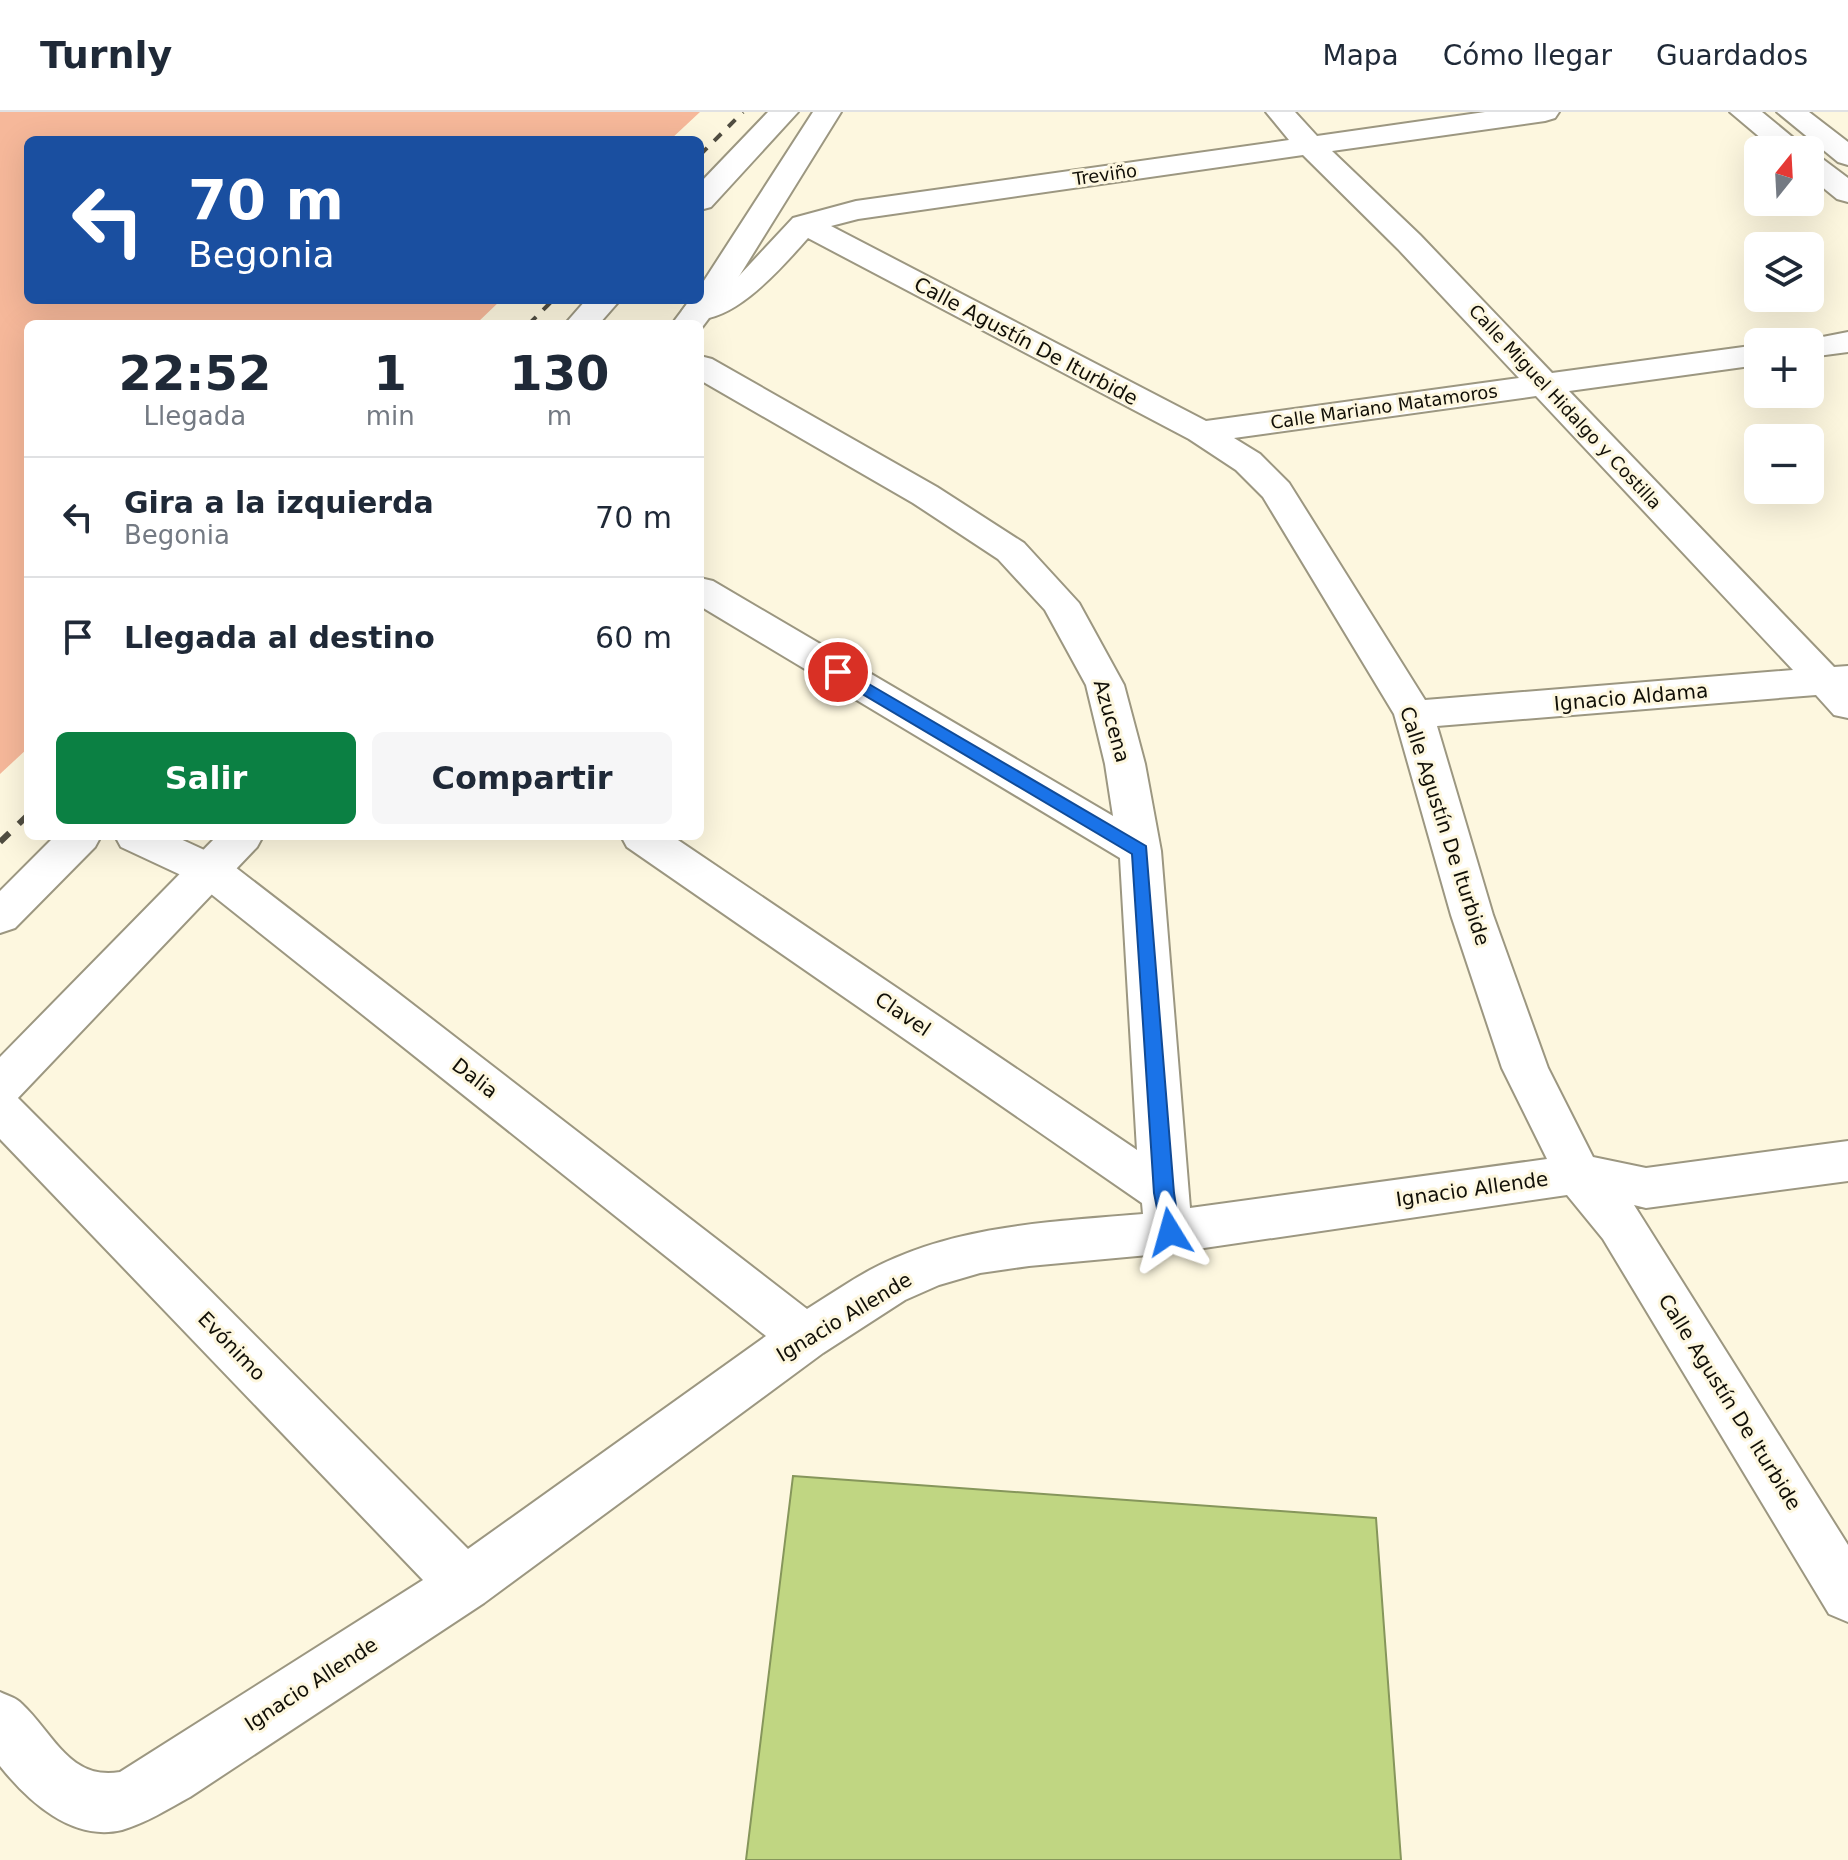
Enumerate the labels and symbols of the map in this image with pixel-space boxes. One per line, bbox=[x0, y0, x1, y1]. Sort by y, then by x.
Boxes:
north arrow bbox=[1744, 136, 1824, 216]
street label: Treviño bbox=[1071, 160, 1138, 190]
street label: Calle Agustín De Iturbide bbox=[910, 272, 1142, 410]
street label: Calle Miguel Hidalgo y Costilla bbox=[1465, 300, 1666, 513]
street label: Calle Mariano Matamoros bbox=[1269, 380, 1499, 433]
pin bbox=[804, 638, 872, 706]
street label: Azucena bbox=[1089, 677, 1135, 765]
street label: Ignacio Aldama bbox=[1553, 678, 1709, 716]
street label: Calle Agustín De Iturbide bbox=[1395, 703, 1495, 949]
street label: Clavel bbox=[871, 987, 935, 1041]
street label: Dalia bbox=[448, 1053, 502, 1103]
street label: Ignacio Allende bbox=[1394, 1166, 1550, 1212]
position arrow bbox=[1128, 1190, 1212, 1274]
street label: Ignacio Allende bbox=[772, 1267, 916, 1367]
street label: Calle Agustín De Iturbide bbox=[1654, 1290, 1806, 1514]
street label: Evónimo bbox=[193, 1306, 271, 1386]
street label: Ignacio Allende bbox=[240, 1632, 382, 1736]

